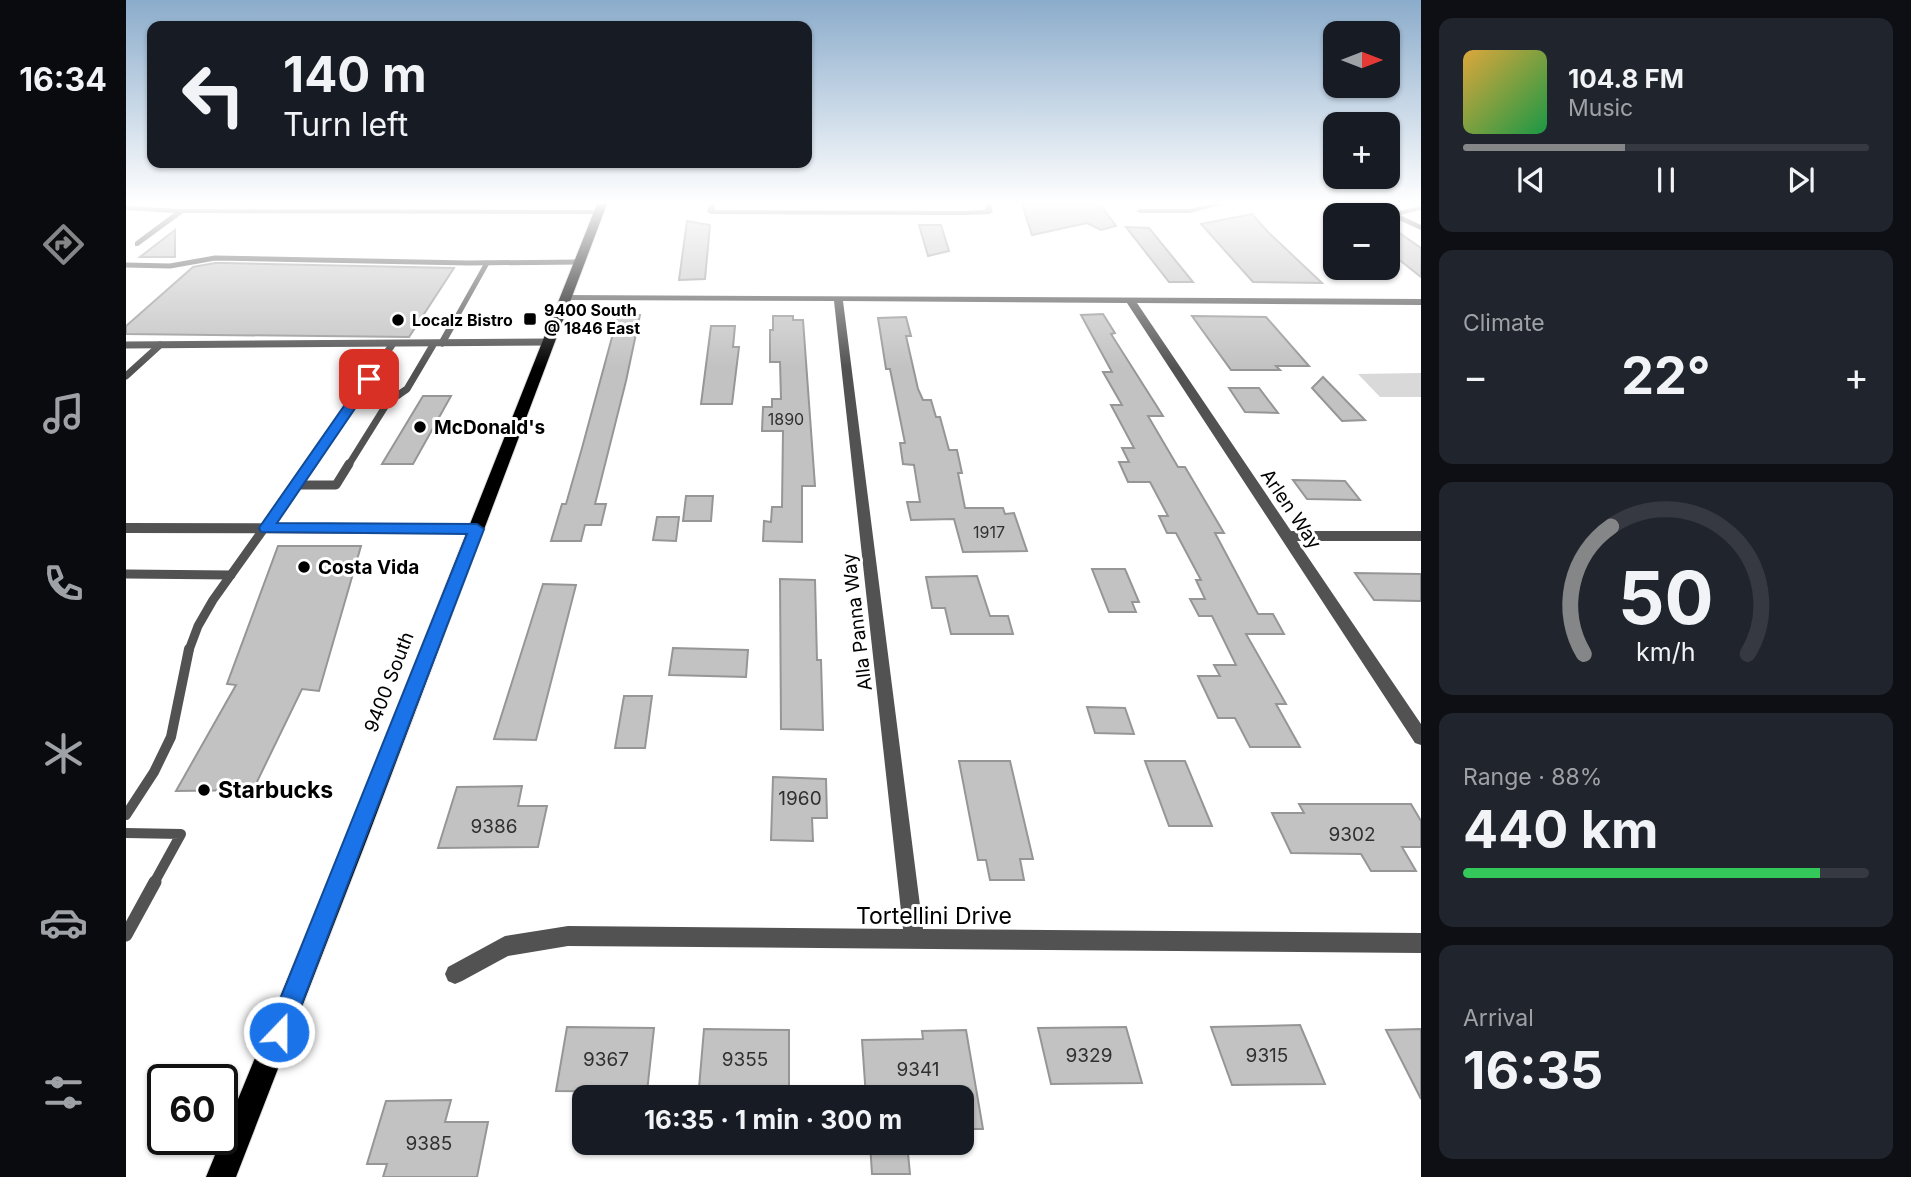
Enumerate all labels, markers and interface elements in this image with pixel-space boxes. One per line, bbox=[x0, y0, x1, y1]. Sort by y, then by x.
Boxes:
north arrow bbox=[1323, 21, 1400, 98]
map controls bbox=[1323, 21, 1400, 280]
text: 140 m bbox=[283, 45, 427, 104]
icon: left bbox=[168, 49, 259, 140]
text: 16:34 bbox=[19, 60, 107, 99]
text: 104.8 FM bbox=[1568, 63, 1684, 94]
text: Music bbox=[1568, 94, 1633, 122]
text: Turn left bbox=[283, 105, 408, 144]
button: + bbox=[1323, 112, 1400, 189]
icon: previous bbox=[1512, 161, 1550, 199]
icon: pause bbox=[1647, 161, 1685, 199]
icon: next bbox=[1782, 161, 1820, 199]
button: − bbox=[1323, 203, 1400, 280]
icon: directions bbox=[39, 220, 88, 269]
place label: 9400 South @ 1846 East bbox=[544, 300, 640, 338]
text: Climate bbox=[1463, 309, 1545, 337]
place label: Localz Bistro bbox=[412, 310, 513, 330]
marker: 9400 South @ 1846 East bbox=[522, 311, 538, 327]
marker: Localz Bistro bbox=[390, 312, 406, 328]
text: 22° bbox=[1621, 344, 1711, 407]
pin bbox=[339, 349, 399, 409]
text: − bbox=[1463, 353, 1488, 399]
text: + bbox=[1844, 353, 1869, 399]
icon: arrive bbox=[350, 360, 388, 398]
icon: music bbox=[39, 389, 88, 438]
house number: 1890 bbox=[768, 409, 804, 429]
place label: McDonald's bbox=[434, 416, 545, 439]
marker: McDonald's bbox=[412, 419, 428, 435]
street label: Arlen Way bbox=[1256, 465, 1326, 554]
house number: 1917 bbox=[973, 522, 1005, 542]
street label: Alla Panna Way bbox=[837, 552, 877, 692]
text: 50 bbox=[1618, 554, 1714, 643]
place label: Costa Vida bbox=[318, 556, 419, 579]
icon: phone bbox=[39, 559, 88, 608]
marker: Costa Vida bbox=[296, 559, 312, 575]
street label: 9400 South bbox=[359, 629, 419, 735]
text: km/h bbox=[1636, 637, 1696, 667]
icon: climate bbox=[39, 729, 88, 778]
text: Range · 88% bbox=[1463, 763, 1602, 791]
place label: Starbucks bbox=[218, 776, 333, 804]
marker: Starbucks bbox=[196, 782, 212, 798]
house number: 1960 bbox=[778, 787, 822, 810]
text: 440 km bbox=[1463, 798, 1658, 861]
house number: 9386 bbox=[470, 815, 518, 838]
house number: 9302 bbox=[1328, 823, 1376, 846]
icon: car bbox=[39, 898, 88, 947]
street label: Tortellini Drive bbox=[856, 902, 1012, 930]
position arrow bbox=[242, 995, 316, 1069]
text: Arrival bbox=[1463, 1004, 1534, 1032]
text: 16:35 bbox=[1463, 1039, 1603, 1102]
house number: 9329 bbox=[1066, 1044, 1112, 1067]
house number: 9315 bbox=[1246, 1044, 1288, 1067]
house number: 9367 bbox=[583, 1048, 629, 1071]
house number: 9355 bbox=[722, 1048, 768, 1071]
house number: 9341 bbox=[896, 1058, 940, 1081]
speed limit sign: 60 bbox=[147, 1064, 238, 1155]
icon: filters bbox=[39, 1068, 88, 1117]
text: 16:35 · 1 min · 300 m bbox=[644, 1104, 902, 1135]
house number: 9385 bbox=[406, 1132, 452, 1155]

